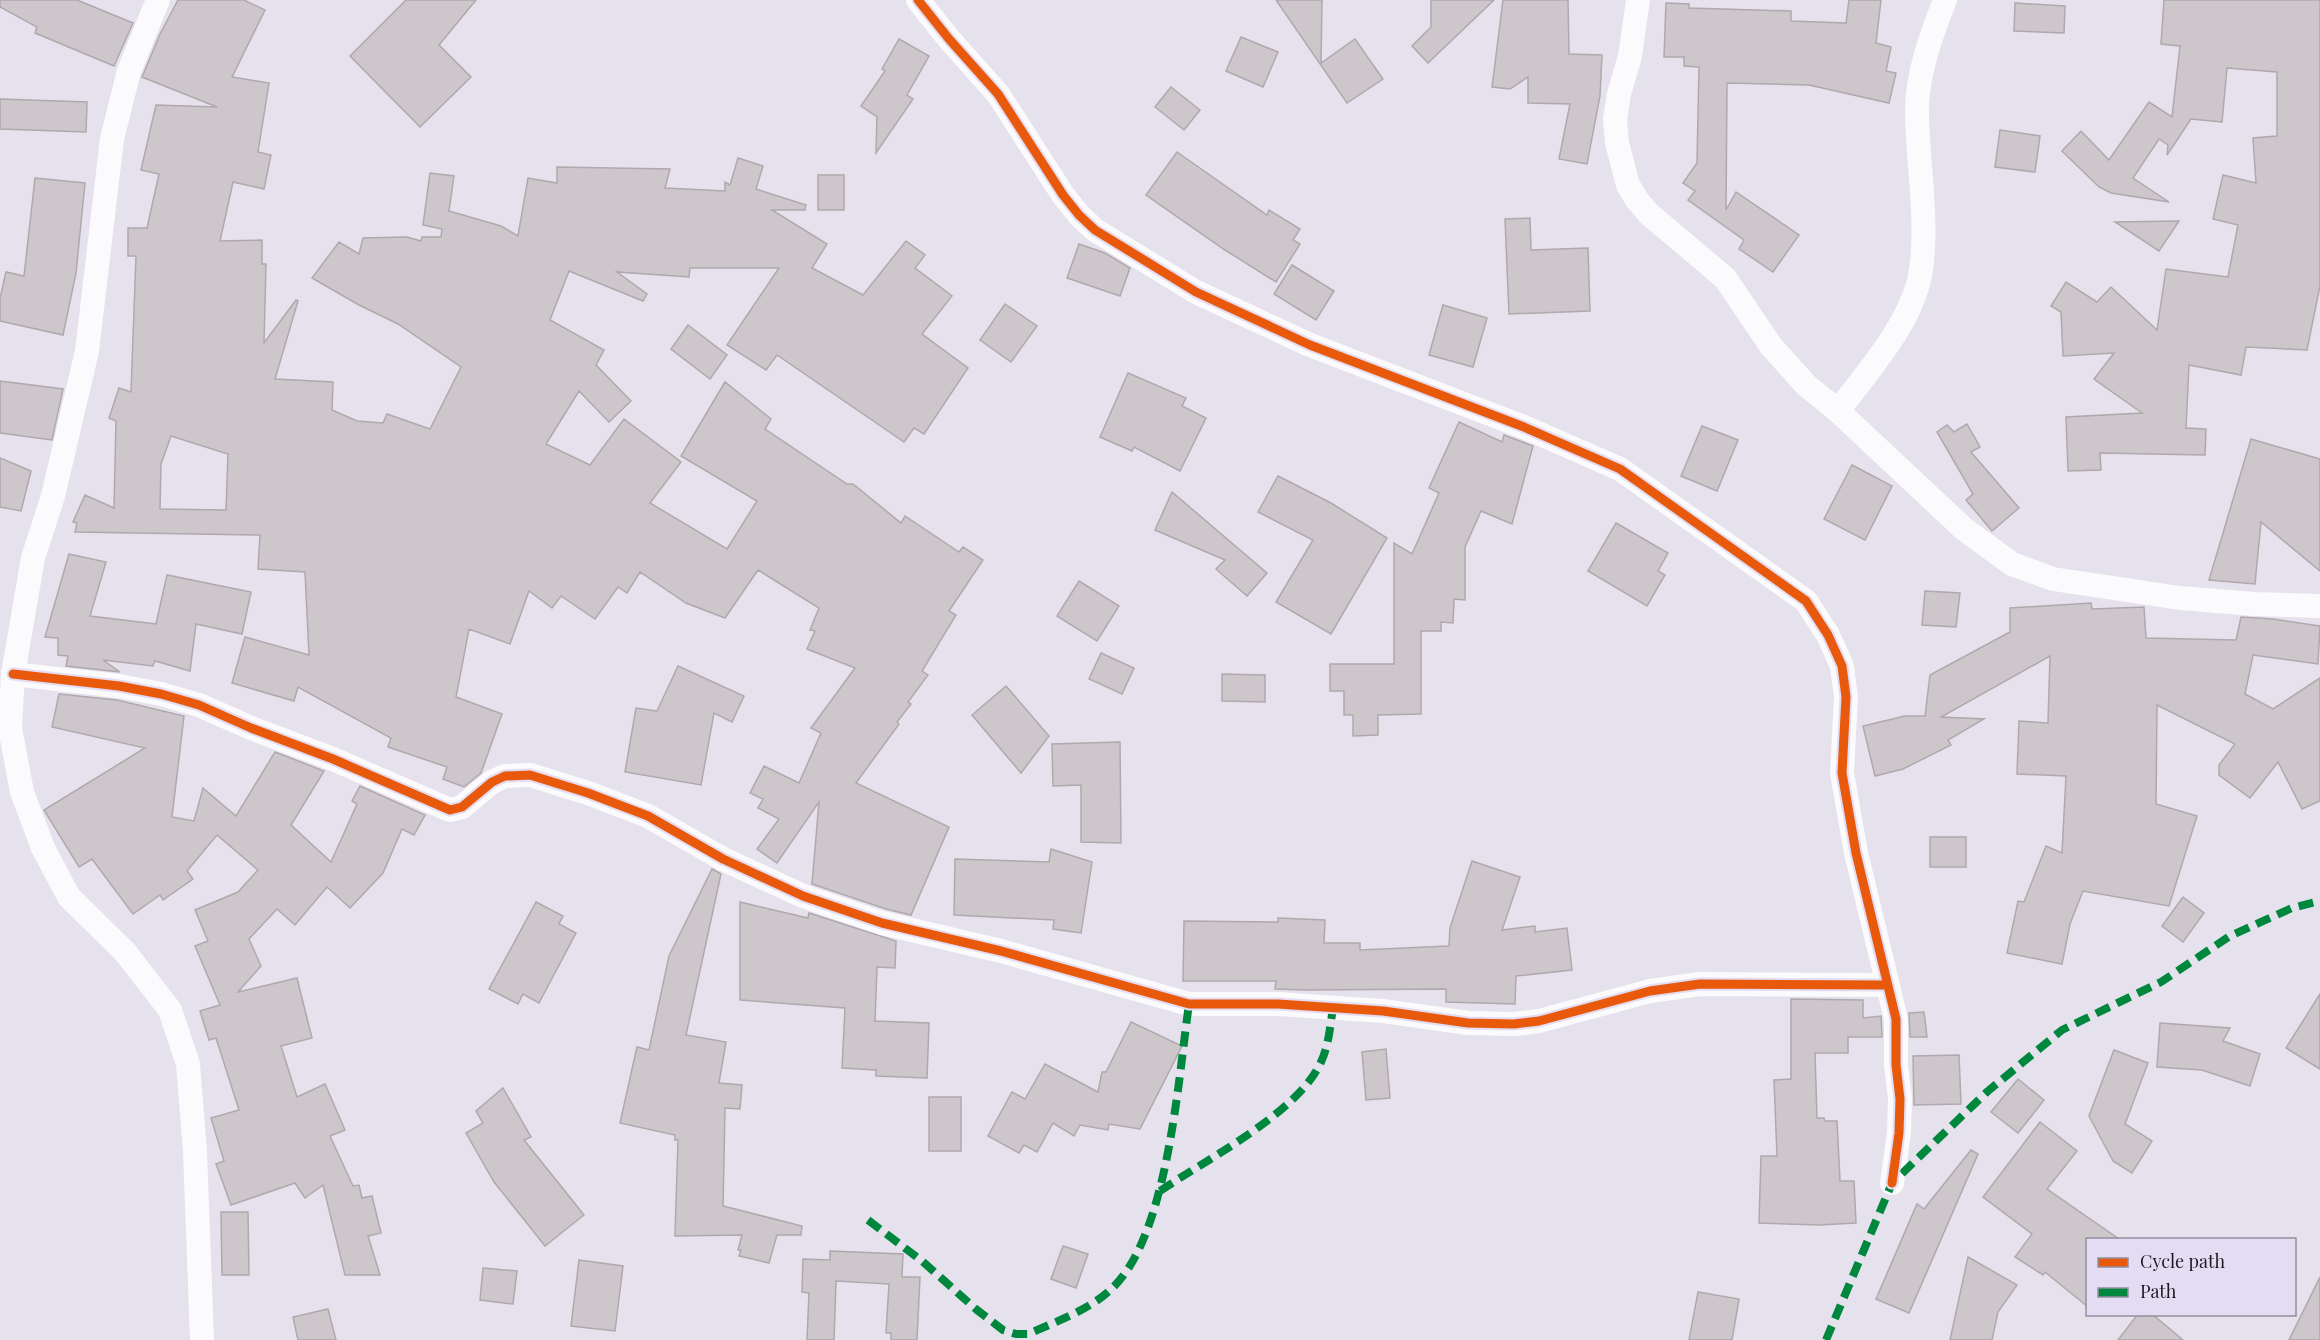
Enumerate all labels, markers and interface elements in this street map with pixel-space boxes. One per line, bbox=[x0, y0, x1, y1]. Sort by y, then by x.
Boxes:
legend bbox=[2086, 1238, 2296, 1316]
text: Cycle path bbox=[2140, 1249, 2225, 1273]
text: Path bbox=[2140, 1279, 2177, 1303]

